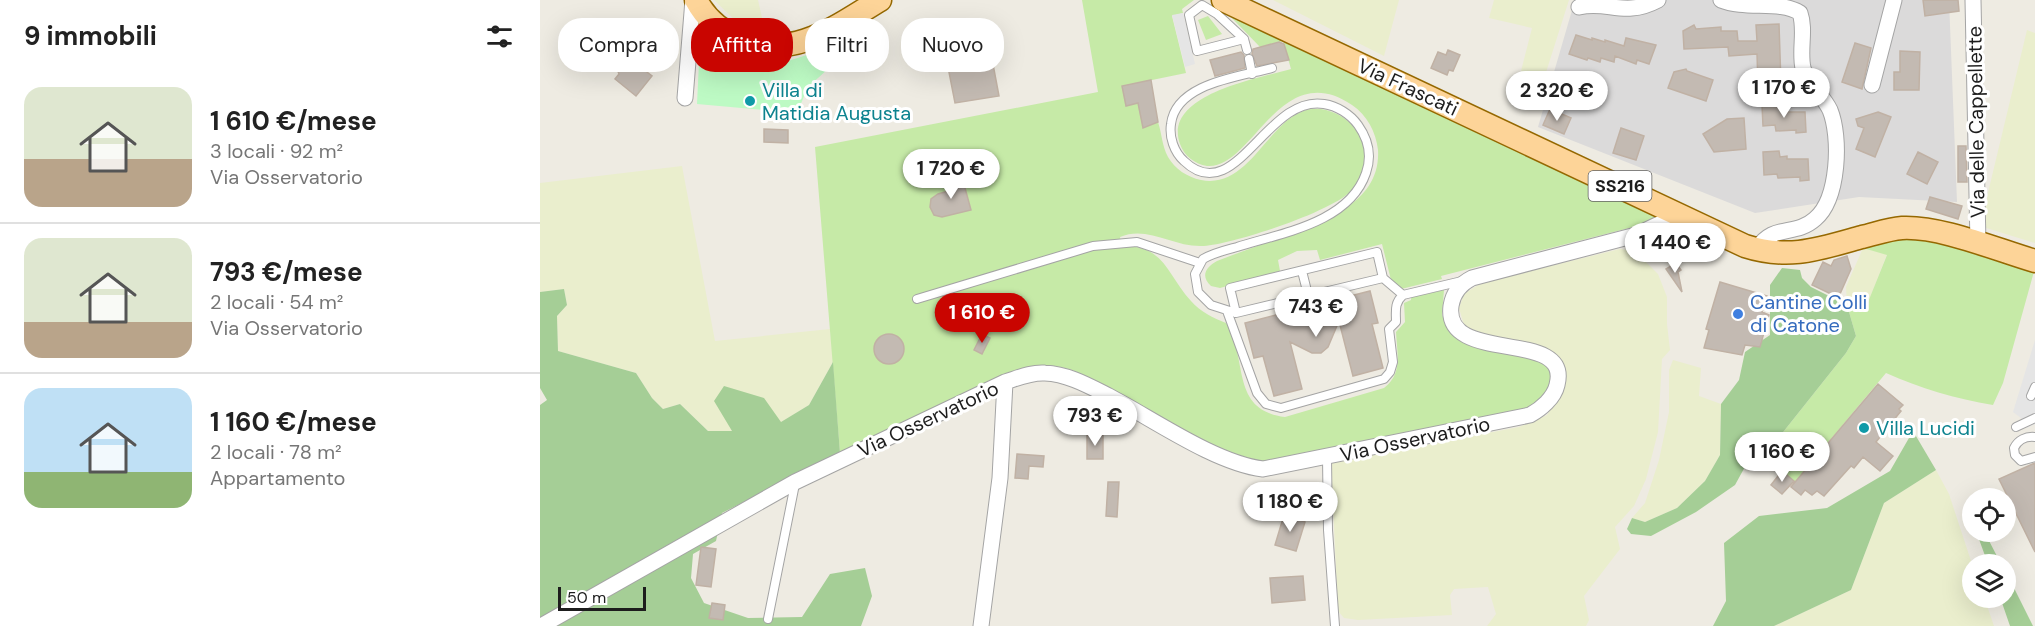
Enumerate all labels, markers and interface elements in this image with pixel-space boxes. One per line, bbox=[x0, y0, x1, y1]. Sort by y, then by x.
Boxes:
chip: Compra bbox=[558, 18, 679, 72]
chip: Affitta bbox=[691, 18, 793, 72]
chip: Filtri bbox=[805, 18, 889, 72]
chip: Nuovo bbox=[901, 18, 1004, 72]
text: 9 immobili bbox=[24, 19, 157, 53]
icon: filters bbox=[483, 20, 516, 53]
street label: Via delle Cappellette bbox=[1961, 26, 1991, 218]
street label: Via Frascati bbox=[1354, 52, 1462, 122]
pin: 1 170 € bbox=[1729, 68, 1839, 119]
pin: 2 320 € bbox=[1502, 71, 1612, 122]
text: 1 170 € bbox=[1752, 74, 1816, 100]
place label: Villa di Matidia Augusta bbox=[762, 77, 911, 126]
text: 2 320 € bbox=[1520, 77, 1594, 103]
marker: Villa di Matidia Augusta bbox=[743, 94, 757, 108]
text: 1 610 €/mese bbox=[210, 104, 377, 138]
icon: home bbox=[72, 111, 144, 183]
text: 3 locali · 92 m² bbox=[210, 138, 343, 164]
pin: 1 720 € bbox=[896, 149, 1006, 200]
text: 1 720 € bbox=[917, 155, 985, 181]
text: Via Osservatorio bbox=[210, 164, 363, 190]
road number: SS216 bbox=[1588, 171, 1652, 201]
pin: 1 440 € bbox=[1620, 223, 1730, 274]
text: 1 440 € bbox=[1639, 229, 1711, 255]
text: 793 €/mese bbox=[210, 255, 363, 289]
icon: home bbox=[72, 262, 144, 334]
pin: 743 € bbox=[1274, 287, 1358, 338]
text: 2 locali · 54 m² bbox=[210, 289, 343, 315]
place label: Cantine Colli di Catone bbox=[1750, 289, 1867, 338]
pin: 1 610 € bbox=[927, 293, 1037, 344]
text: 743 € bbox=[1288, 293, 1344, 319]
text: 1 610 € bbox=[949, 299, 1015, 325]
marker: Cantine Colli di Catone bbox=[1731, 307, 1745, 321]
text: Via Osservatorio bbox=[210, 315, 363, 341]
street label: Via Osservatorio bbox=[853, 375, 1003, 463]
pin: 793 € bbox=[1053, 396, 1137, 447]
text: 793 € bbox=[1067, 402, 1123, 428]
text: 1 160 €/mese bbox=[210, 405, 377, 439]
street label: Via Osservatorio bbox=[1338, 410, 1492, 468]
icon: home bbox=[72, 412, 144, 484]
place label: Villa Lucidi bbox=[1876, 415, 1975, 441]
marker: Villa Lucidi bbox=[1857, 421, 1871, 435]
pin: 1 160 € bbox=[1727, 432, 1837, 483]
text: 1 160 € bbox=[1749, 438, 1815, 464]
text: 2 locali · 78 m² bbox=[210, 439, 342, 465]
text: Appartamento bbox=[210, 465, 345, 491]
pin: 1 180 € bbox=[1235, 482, 1345, 533]
text: 1 180 € bbox=[1257, 488, 1323, 514]
map controls bbox=[1962, 488, 2016, 608]
button: locate bbox=[1962, 488, 2016, 542]
button: layers bbox=[1962, 554, 2016, 608]
scale bar bbox=[558, 584, 646, 612]
text: 50 m bbox=[567, 587, 606, 608]

